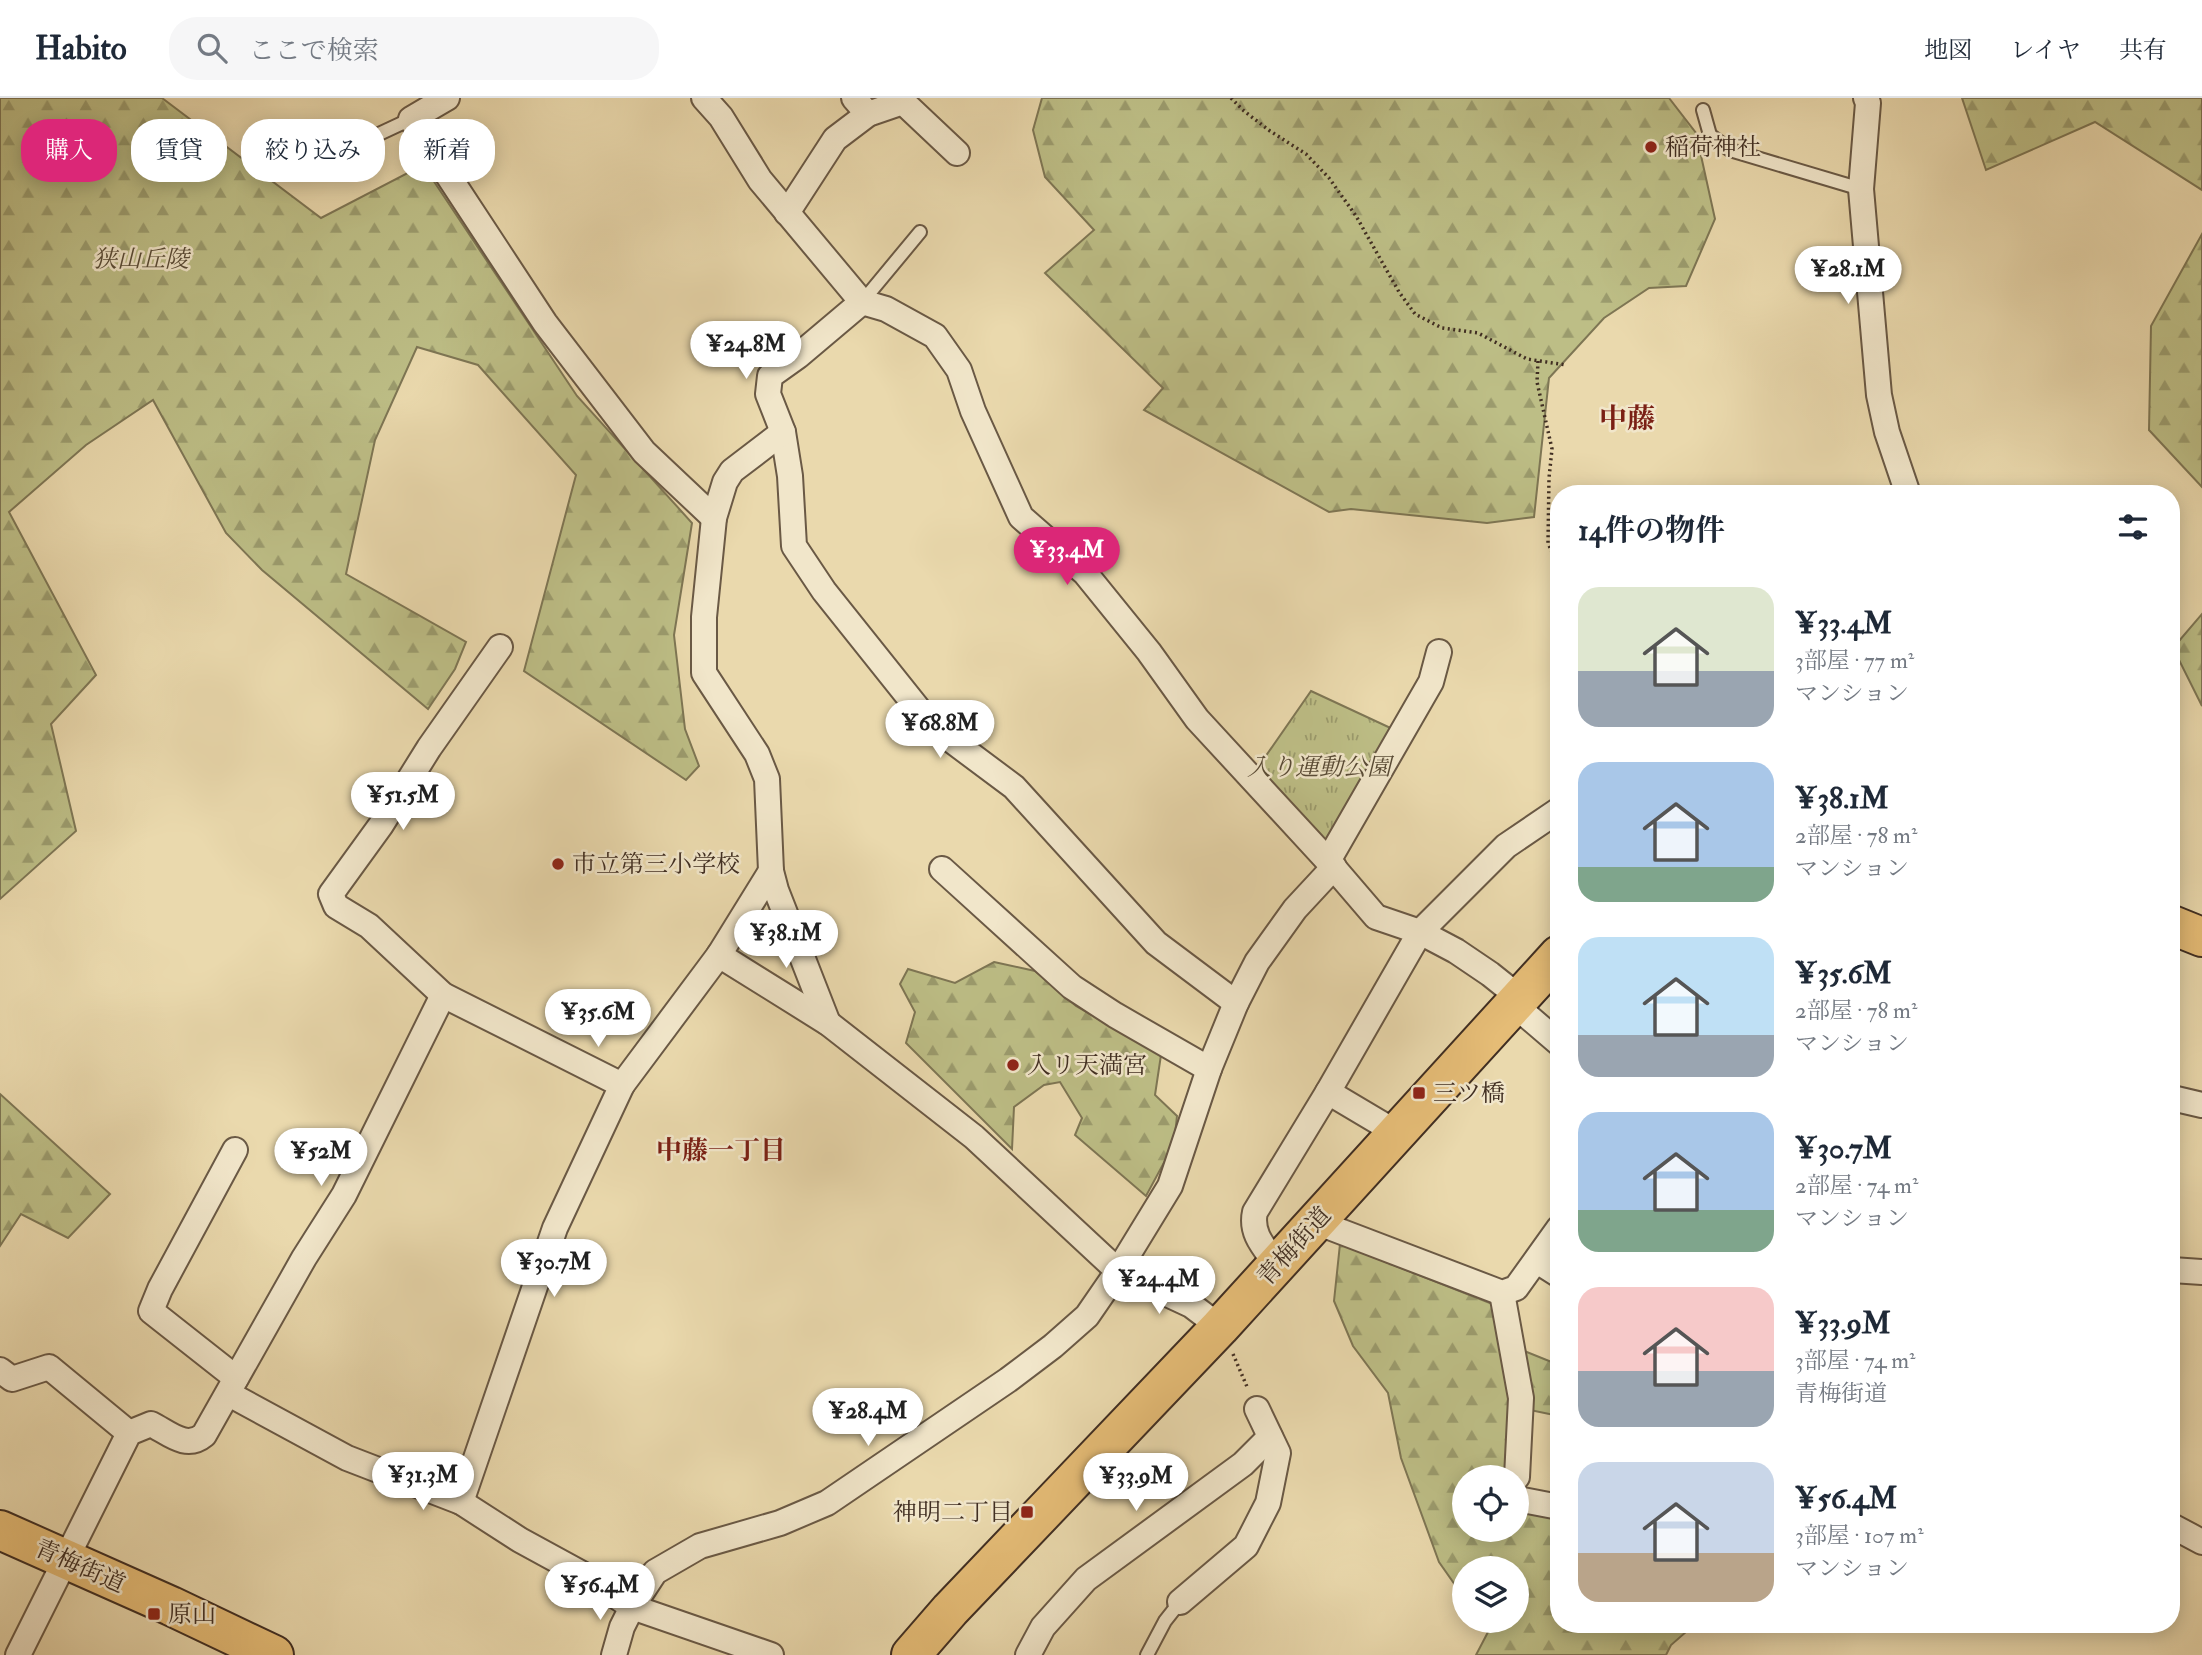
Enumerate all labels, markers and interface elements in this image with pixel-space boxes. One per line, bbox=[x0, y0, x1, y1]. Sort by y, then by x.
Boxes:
search box bbox=[169, 17, 659, 80]
text: Habito bbox=[35, 28, 127, 69]
icon: search bbox=[193, 29, 231, 67]
text: ここで検索 bbox=[249, 35, 379, 67]
text: 地図 bbox=[1924, 35, 1972, 66]
text: レイヤ bbox=[2010, 35, 2081, 66]
text: 共有 bbox=[2119, 35, 2167, 66]
chip: 購入 bbox=[21, 119, 117, 182]
chip: 賃貸 bbox=[131, 119, 227, 182]
chip: 絞り込み bbox=[241, 119, 385, 182]
chip: 新着 bbox=[399, 119, 495, 182]
place label: 稲荷神社 bbox=[1665, 132, 1761, 163]
marker: 稲荷神社 bbox=[1643, 139, 1659, 155]
park label: 狭山丘陵 bbox=[93, 244, 192, 275]
pin: ¥28.1M bbox=[1791, 246, 1905, 306]
text: ¥28.1M bbox=[1811, 254, 1885, 283]
pin: ¥24.8M bbox=[689, 322, 803, 381]
text: ¥24.8M bbox=[706, 329, 786, 358]
district label: 中藤 bbox=[1599, 402, 1655, 437]
icon: filters bbox=[2114, 508, 2152, 546]
text: 14件の物件 bbox=[1578, 512, 1725, 549]
pin: ¥33.4M bbox=[1010, 528, 1124, 587]
text: ¥33.4M bbox=[1030, 535, 1104, 564]
text: ¥33.4M bbox=[1795, 605, 1892, 642]
icon: home bbox=[1634, 615, 1718, 699]
text: 3部屋 · 77 m² bbox=[1795, 646, 1914, 675]
text: マンション bbox=[1795, 679, 1909, 708]
pin: ¥68.8M bbox=[883, 700, 997, 760]
text: ¥68.8M bbox=[901, 708, 979, 737]
park label: 入り運動公園 bbox=[1247, 752, 1395, 783]
pin: ¥51.5M bbox=[346, 772, 460, 832]
text: ¥51.5M bbox=[367, 780, 439, 809]
text: ¥38.1M bbox=[1795, 780, 1889, 817]
icon: home bbox=[1634, 790, 1718, 874]
text: 2部屋 · 78 m² bbox=[1795, 821, 1917, 850]
place label: 市立第三小学校 bbox=[572, 849, 740, 880]
text: マンション bbox=[1795, 854, 1909, 883]
marker: 市立第三小学校 bbox=[550, 856, 566, 872]
pin: ¥38.1M bbox=[729, 910, 843, 970]
text: ¥38.1M bbox=[750, 918, 822, 947]
text: ¥35.6M bbox=[1795, 955, 1892, 992]
icon: home bbox=[1634, 965, 1718, 1049]
pin: ¥35.6M bbox=[541, 990, 655, 1049]
text: 2部屋 · 78 m² bbox=[1795, 996, 1917, 1025]
text: ¥35.6M bbox=[561, 997, 635, 1026]
text: マンション bbox=[1795, 1029, 1909, 1058]
place label: 入リ天満宮 bbox=[1027, 1050, 1147, 1081]
marker: 入リ天満宮 bbox=[1005, 1057, 1021, 1073]
place label: 三ツ橋 bbox=[1433, 1078, 1505, 1109]
marker: 三ツ橋 bbox=[1411, 1085, 1427, 1101]
pin: ¥52M bbox=[280, 1128, 362, 1188]
text: ¥30.7M bbox=[1795, 1130, 1892, 1167]
district label: 中藤一丁目 bbox=[656, 1135, 786, 1167]
text: ¥52M bbox=[290, 1136, 352, 1165]
icon: home bbox=[1634, 1140, 1718, 1224]
text: 2部屋 · 74 m² bbox=[1795, 1171, 1918, 1200]
street label: 青梅街道 bbox=[1251, 1200, 1338, 1292]
text: マンション bbox=[1795, 1204, 1909, 1233]
pin: ¥30.7M bbox=[497, 1240, 611, 1299]
text: ¥30.7M bbox=[517, 1247, 591, 1276]
pin: ¥24.4M bbox=[1102, 1256, 1216, 1316]
text: ¥24.4M bbox=[1118, 1264, 1200, 1293]
text: ¥33.9M bbox=[1795, 1305, 1891, 1342]
icon: home bbox=[1634, 1315, 1718, 1399]
text: 3部屋 · 74 m² bbox=[1795, 1346, 1916, 1375]
text: 青梅街道 bbox=[1795, 1379, 1887, 1408]
pin: ¥28.4M bbox=[811, 1388, 925, 1448]
text: ¥28.4M bbox=[828, 1396, 908, 1425]
pin: ¥31.3M bbox=[366, 1452, 480, 1512]
pin: ¥33.9M bbox=[1079, 1454, 1193, 1513]
text: ¥31.3M bbox=[388, 1460, 458, 1489]
text: ¥33.9M bbox=[1099, 1461, 1173, 1490]
map controls bbox=[1452, 1465, 1529, 1633]
button: locate bbox=[1452, 1465, 1529, 1542]
text: ¥56.4M bbox=[1795, 1480, 1897, 1517]
icon: home bbox=[1634, 1490, 1718, 1574]
place label: 神明二丁目 bbox=[893, 1497, 1013, 1528]
marker: 神明二丁目 bbox=[1019, 1504, 1035, 1520]
text: 3部屋 · 107 m² bbox=[1795, 1521, 1924, 1550]
street label: 青梅街道 bbox=[30, 1533, 130, 1600]
text: マンション bbox=[1795, 1554, 1909, 1583]
button: layers bbox=[1452, 1556, 1529, 1633]
pin: ¥56.4M bbox=[543, 1562, 657, 1622]
text: ¥56.4M bbox=[561, 1570, 639, 1599]
place label: 原山 bbox=[168, 1599, 216, 1630]
marker: 原山 bbox=[146, 1606, 162, 1622]

